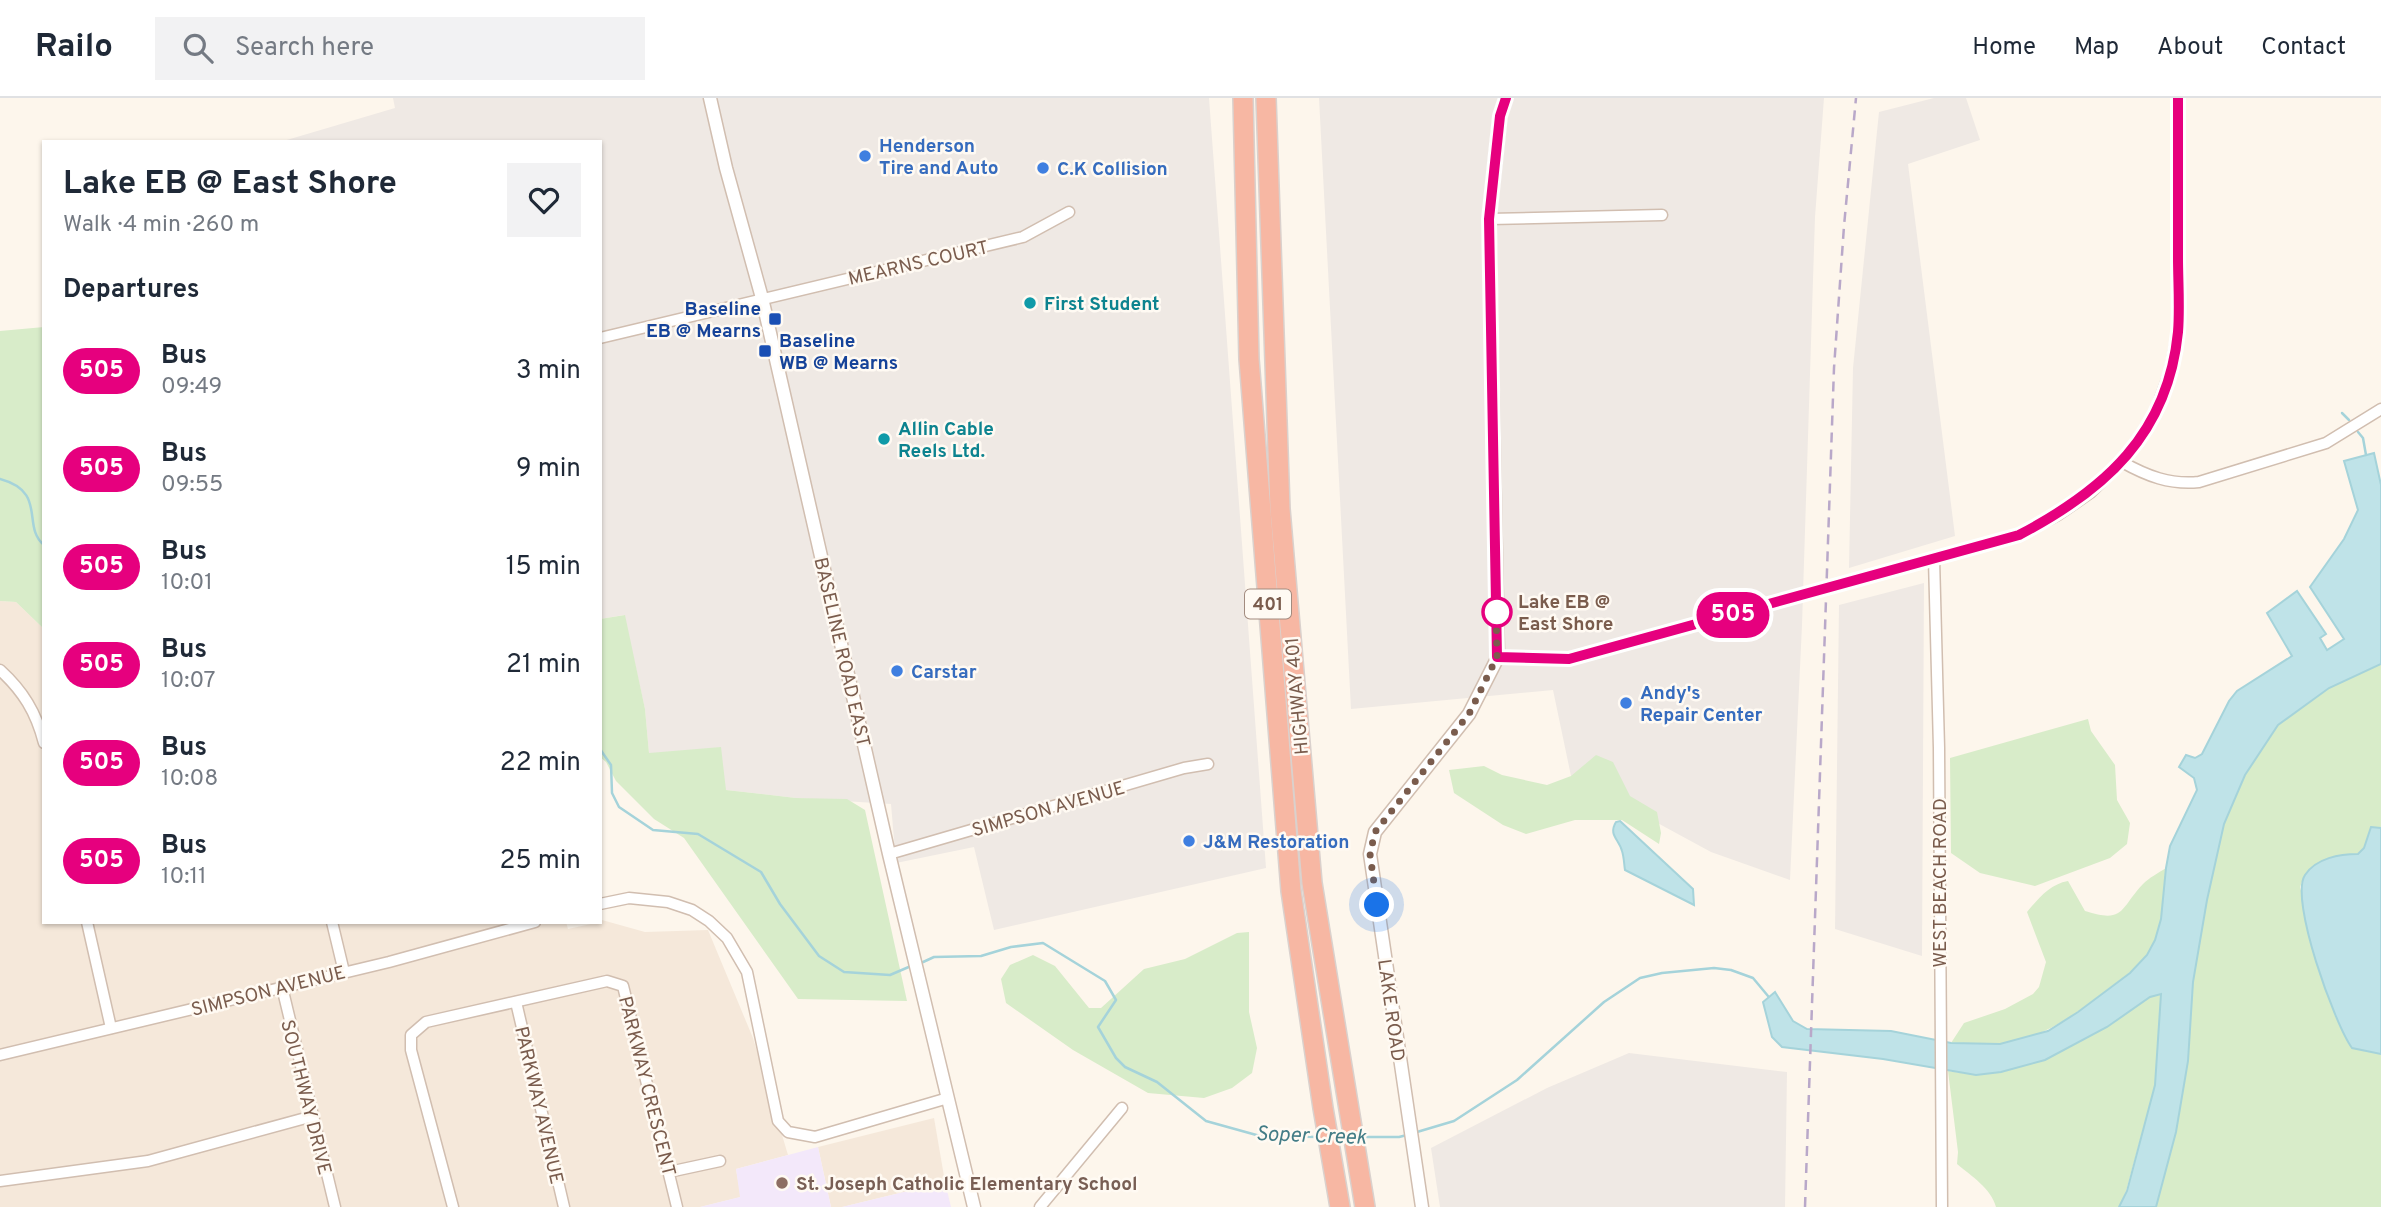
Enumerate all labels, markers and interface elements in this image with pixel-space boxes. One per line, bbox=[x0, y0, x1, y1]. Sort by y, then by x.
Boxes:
search box bbox=[155, 17, 645, 80]
text: Railo bbox=[35, 27, 113, 69]
icon: search bbox=[179, 29, 217, 67]
text: Search here bbox=[235, 32, 374, 65]
text: Home bbox=[1972, 33, 2036, 63]
text: Map bbox=[2074, 33, 2119, 63]
text: About bbox=[2157, 33, 2223, 63]
text: Contact bbox=[2261, 33, 2346, 63]
place label: Henderson Tire and Auto bbox=[879, 135, 999, 181]
marker: Henderson Tire and Auto bbox=[857, 148, 873, 164]
place label: C.K Collision bbox=[1057, 158, 1168, 182]
marker: C.K Collision bbox=[1035, 160, 1051, 176]
button: heart bbox=[507, 163, 581, 237]
text: Lake EB @ East Shore bbox=[63, 164, 397, 206]
text: Walk · 4 min · 260 m bbox=[63, 211, 259, 240]
street label: MEARNS COURT bbox=[846, 236, 991, 292]
text: Departures bbox=[63, 274, 200, 307]
place label: First Student bbox=[1044, 293, 1160, 317]
marker: First Student bbox=[1022, 295, 1038, 311]
place label: Baseline EB @ Mearns bbox=[646, 298, 761, 344]
marker: Baseline EB @ Mearns bbox=[767, 311, 783, 327]
place label: Baseline WB @ Mearns bbox=[779, 330, 898, 376]
text: Bus bbox=[161, 340, 207, 373]
marker: Baseline WB @ Mearns bbox=[757, 343, 773, 359]
text: 3 min bbox=[516, 355, 581, 388]
text: 505 bbox=[79, 356, 124, 386]
text: 09:49 bbox=[161, 373, 222, 402]
place label: Allin Cable Reels Ltd. bbox=[898, 418, 994, 464]
marker: Allin Cable Reels Ltd. bbox=[876, 431, 892, 447]
text: Bus bbox=[161, 438, 207, 471]
text: 9 min bbox=[516, 453, 581, 486]
text: 505 bbox=[79, 454, 124, 484]
text: 09:55 bbox=[161, 471, 223, 500]
text: Bus bbox=[161, 536, 207, 569]
text: 15 min bbox=[506, 551, 581, 584]
text: 505 bbox=[79, 552, 124, 582]
street label: BASELINE ROAD EAST bbox=[808, 555, 875, 750]
text: 10:01 bbox=[161, 569, 213, 598]
road number: 401 bbox=[1245, 590, 1291, 618]
place label: Lake EB @ East Shore bbox=[1518, 591, 1613, 637]
line badge: 505 bbox=[1693, 592, 1773, 638]
marker: Lake EB @ East Shore bbox=[1482, 597, 1512, 627]
text: 505 bbox=[1710, 600, 1756, 630]
text: Bus bbox=[161, 634, 207, 667]
street label: HIGHWAY 401 bbox=[1281, 636, 1315, 756]
text: 21 min bbox=[506, 649, 581, 682]
text: 505 bbox=[79, 650, 124, 680]
place label: Carstar bbox=[911, 661, 977, 685]
marker: Carstar bbox=[889, 663, 905, 679]
text: 10:07 bbox=[161, 667, 216, 696]
place label: Andy's Repair Center bbox=[1640, 682, 1763, 728]
marker: Andy's Repair Center bbox=[1618, 695, 1634, 711]
text: Bus bbox=[161, 732, 207, 765]
text: 22 min bbox=[500, 747, 581, 780]
text: 505 bbox=[79, 748, 124, 778]
text: 10:08 bbox=[161, 765, 218, 794]
street label: SIMPSON AVENUE bbox=[969, 777, 1128, 843]
street label: WEST BEACH ROAD bbox=[1929, 798, 1953, 968]
text: Bus bbox=[161, 830, 207, 863]
place label: J&M Restoration bbox=[1203, 831, 1349, 855]
marker: J&M Restoration bbox=[1181, 833, 1197, 849]
text: 25 min bbox=[500, 845, 581, 878]
text: 505 bbox=[79, 846, 124, 876]
text: 10:11 bbox=[161, 863, 207, 892]
your location bbox=[1359, 887, 1394, 922]
street label: LAKE ROAD bbox=[1371, 958, 1409, 1063]
street label: SIMPSON AVENUE bbox=[189, 961, 348, 1023]
street label: PARKWAY CRESCENT bbox=[612, 994, 680, 1179]
street label: SOUTHWAY DRIVE bbox=[274, 1018, 336, 1177]
street label: PARKWAY AVENUE bbox=[508, 1024, 568, 1187]
water label: Soper Creek bbox=[1255, 1121, 1367, 1152]
place label: St. Joseph Catholic Elementary School bbox=[796, 1173, 1138, 1197]
marker: St. Joseph Catholic Elementary School bbox=[774, 1175, 790, 1191]

